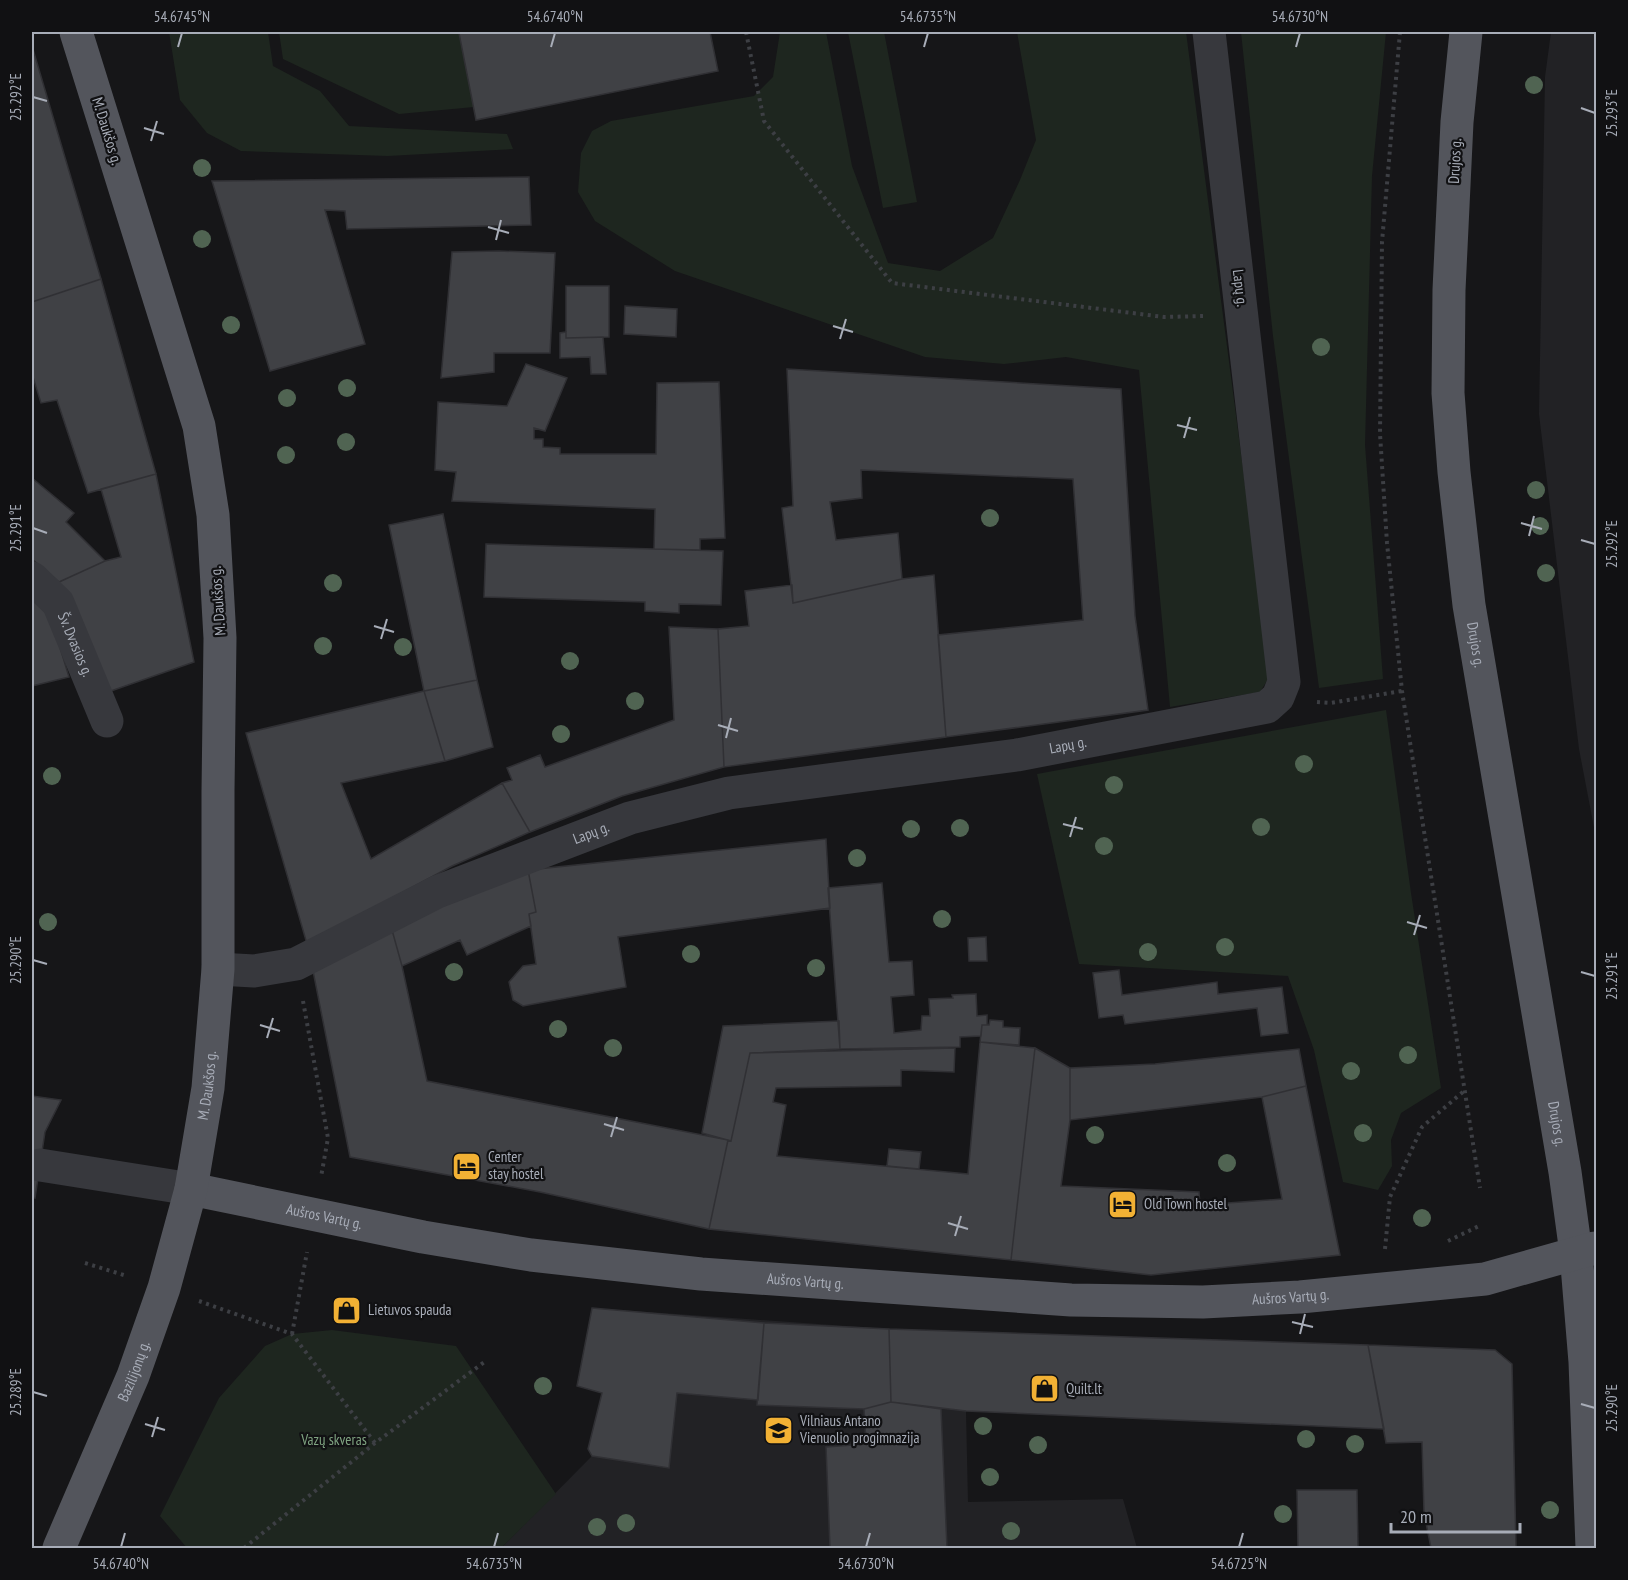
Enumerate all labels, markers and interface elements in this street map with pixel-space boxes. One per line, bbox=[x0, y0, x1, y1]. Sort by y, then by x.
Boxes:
text: 54.6745°N bbox=[154, 7, 210, 26]
text: 54.6740°N bbox=[527, 7, 583, 26]
text: 54.6735°N bbox=[900, 7, 956, 26]
text: 54.6730°N bbox=[1272, 7, 1328, 26]
text: 25.292°E bbox=[6, 73, 25, 121]
text: 25.293°E bbox=[1602, 89, 1621, 137]
street label: M. Daukšos g. bbox=[88, 95, 127, 167]
street label: Drujos g. bbox=[1444, 137, 1465, 184]
street label: Lapų g. bbox=[1229, 268, 1252, 308]
text: 25.291°E bbox=[6, 504, 25, 552]
text: 25.292°E bbox=[1602, 520, 1621, 568]
street label: M. Daukšos g. bbox=[206, 565, 229, 636]
street label: Šv. Dvasios g. bbox=[54, 609, 98, 680]
street label: Drujos g. bbox=[1463, 621, 1489, 669]
street label: Lapų g. bbox=[1048, 732, 1088, 758]
street label: Lapų g. bbox=[570, 817, 612, 848]
text: 25.290°E bbox=[6, 936, 25, 984]
text: 25.291°E bbox=[1602, 952, 1621, 1000]
street label: M. Daukšos g. bbox=[193, 1050, 220, 1121]
street label: Drujos g. bbox=[1544, 1100, 1571, 1148]
place label: Center stay hostel bbox=[488, 1147, 544, 1183]
hotel icon: Center stay hostel bbox=[451, 1150, 483, 1182]
hotel icon: Old Town hostel bbox=[1107, 1188, 1139, 1220]
place label: Old Town hostel bbox=[1144, 1194, 1227, 1213]
street label: Aušros Vartų g. bbox=[285, 1199, 364, 1233]
street label: Aušros Vartų g. bbox=[766, 1269, 845, 1293]
street label: Aušros Vartų g. bbox=[1251, 1284, 1330, 1308]
shop icon: Lietuvos spauda bbox=[331, 1294, 363, 1326]
place label: Lietuvos spauda bbox=[368, 1300, 451, 1319]
street label: Bazilijonų g. bbox=[113, 1338, 154, 1404]
text: 25.289°E bbox=[6, 1368, 25, 1416]
shop icon: Quilt.lt bbox=[1029, 1373, 1061, 1405]
place label: Quilt.lt bbox=[1066, 1379, 1102, 1398]
text: 25.290°E bbox=[1602, 1384, 1621, 1432]
place label: Vilniaus Antano Vienuolio progimnazija bbox=[799, 1411, 919, 1447]
school or university icon: Vilniaus Antano Vienuolio progimnazija bbox=[763, 1414, 795, 1446]
park label: Vazų skveras bbox=[300, 1430, 367, 1449]
scale bar bbox=[1391, 1496, 1520, 1534]
text: 20 m bbox=[1400, 1505, 1432, 1528]
text: 54.6740°N bbox=[93, 1554, 149, 1573]
text: 54.6735°N bbox=[466, 1554, 522, 1573]
text: 54.6730°N bbox=[838, 1554, 894, 1573]
text: 54.6725°N bbox=[1211, 1554, 1267, 1573]

